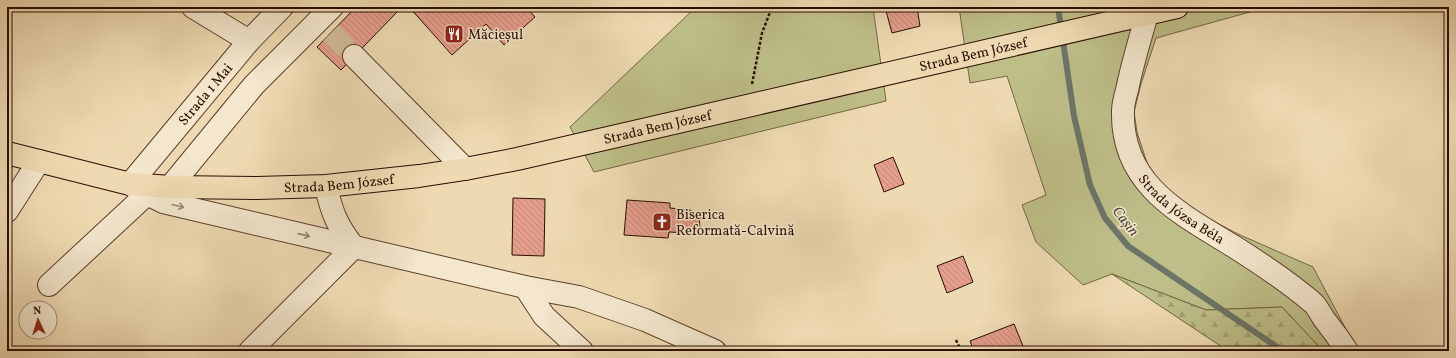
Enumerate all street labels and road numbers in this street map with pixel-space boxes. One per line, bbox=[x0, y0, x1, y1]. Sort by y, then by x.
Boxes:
street label: Strada Bem József bbox=[918, 34, 1030, 77]
street label: Strada 1 Mai bbox=[175, 60, 238, 130]
street label: Strada Bem József bbox=[602, 106, 715, 150]
street label: Strada Bem József bbox=[284, 171, 396, 198]
street label: Strada Józsa Béla bbox=[1133, 171, 1227, 250]

